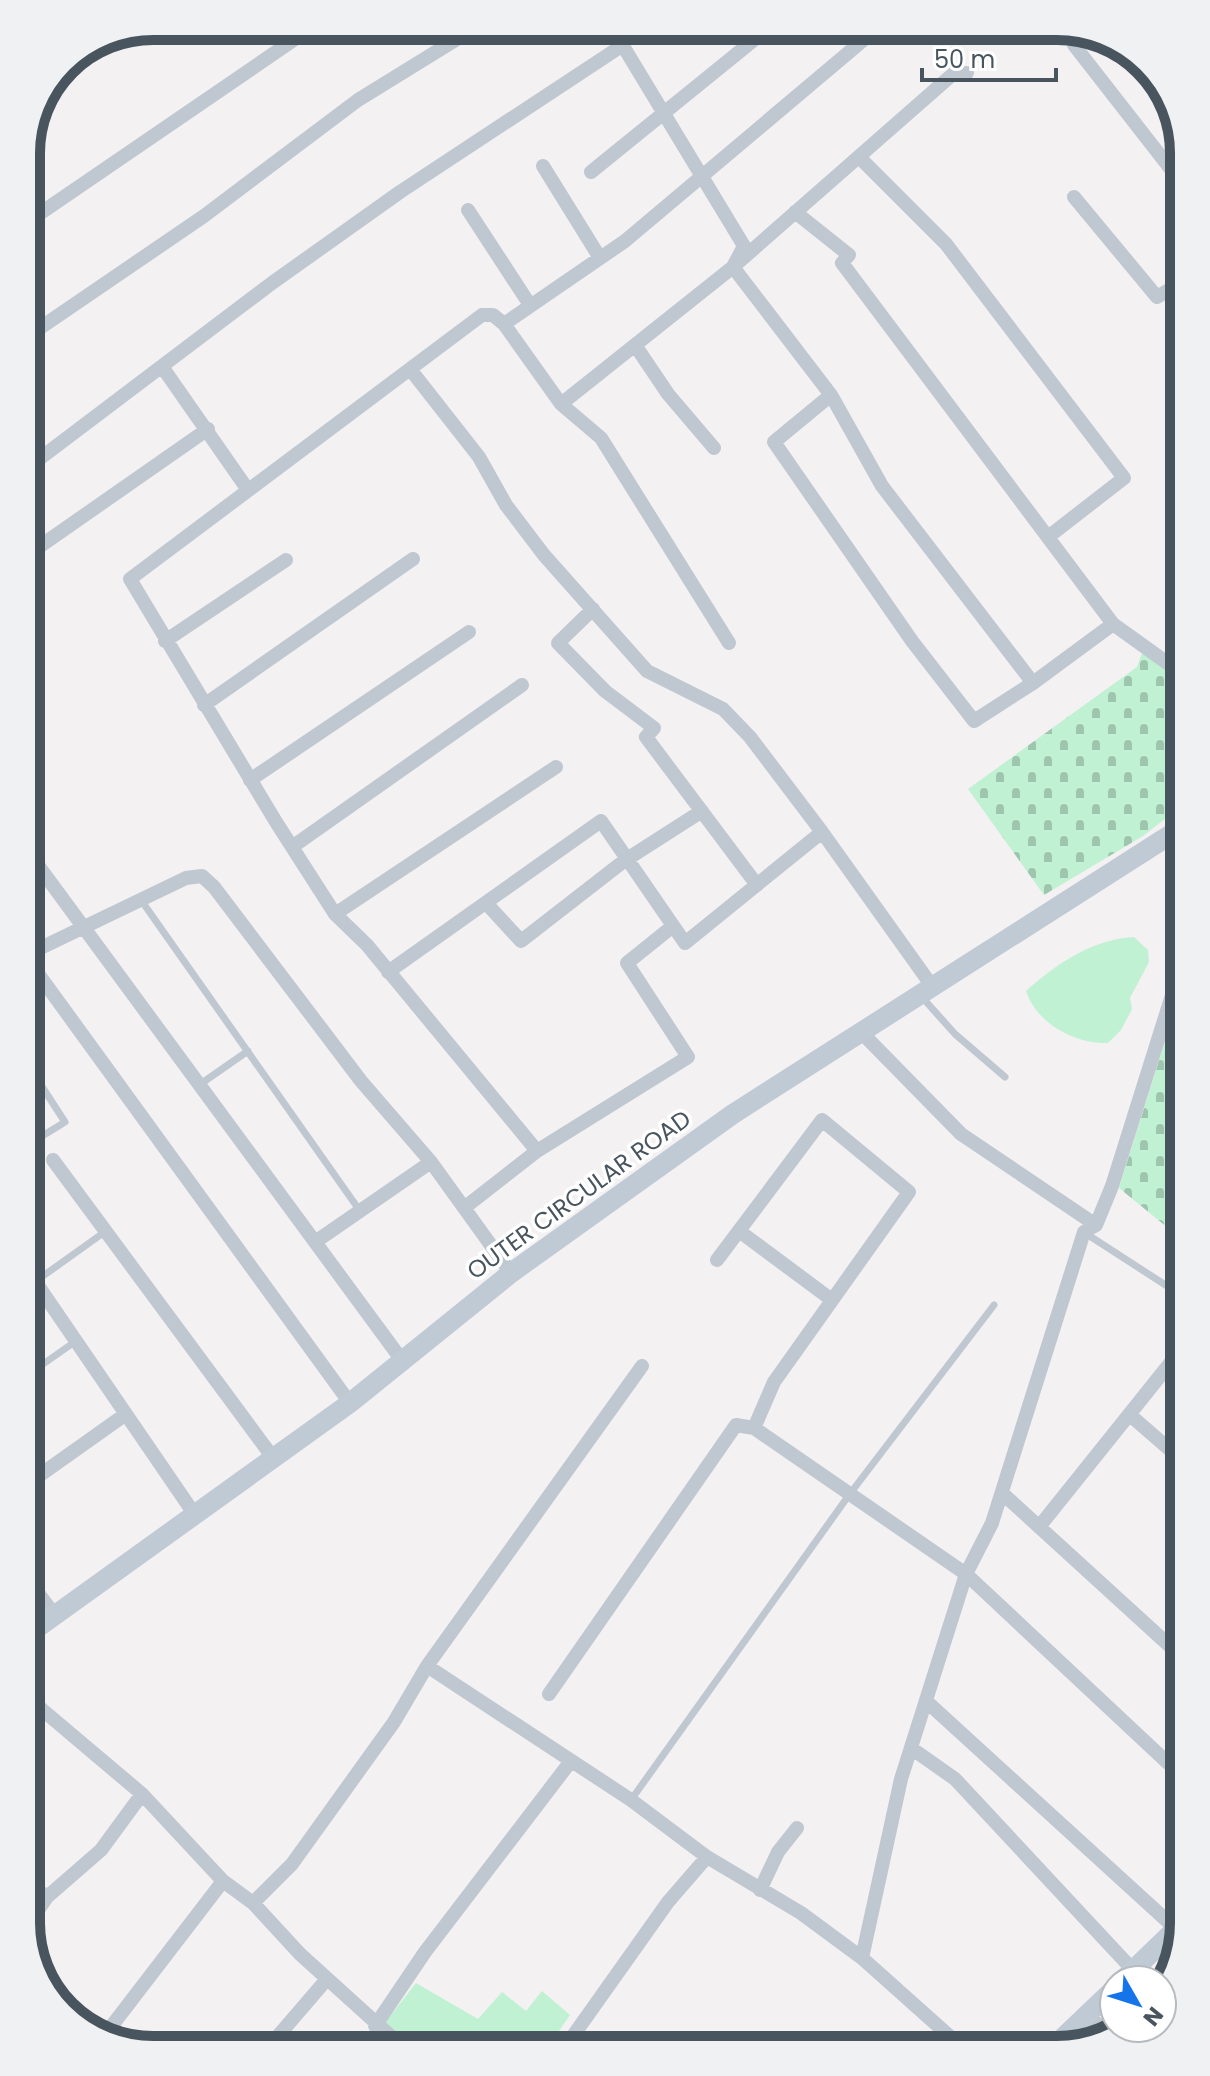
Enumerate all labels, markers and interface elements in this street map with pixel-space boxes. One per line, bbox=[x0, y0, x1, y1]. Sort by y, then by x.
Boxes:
scale bar bbox=[922, 32, 1056, 82]
text: 50 m bbox=[934, 43, 995, 76]
street label: OUTER CIRCULAR ROAD bbox=[460, 1102, 697, 1287]
north arrow bbox=[1098, 1964, 1178, 2044]
text: N bbox=[1136, 2000, 1170, 2032]

